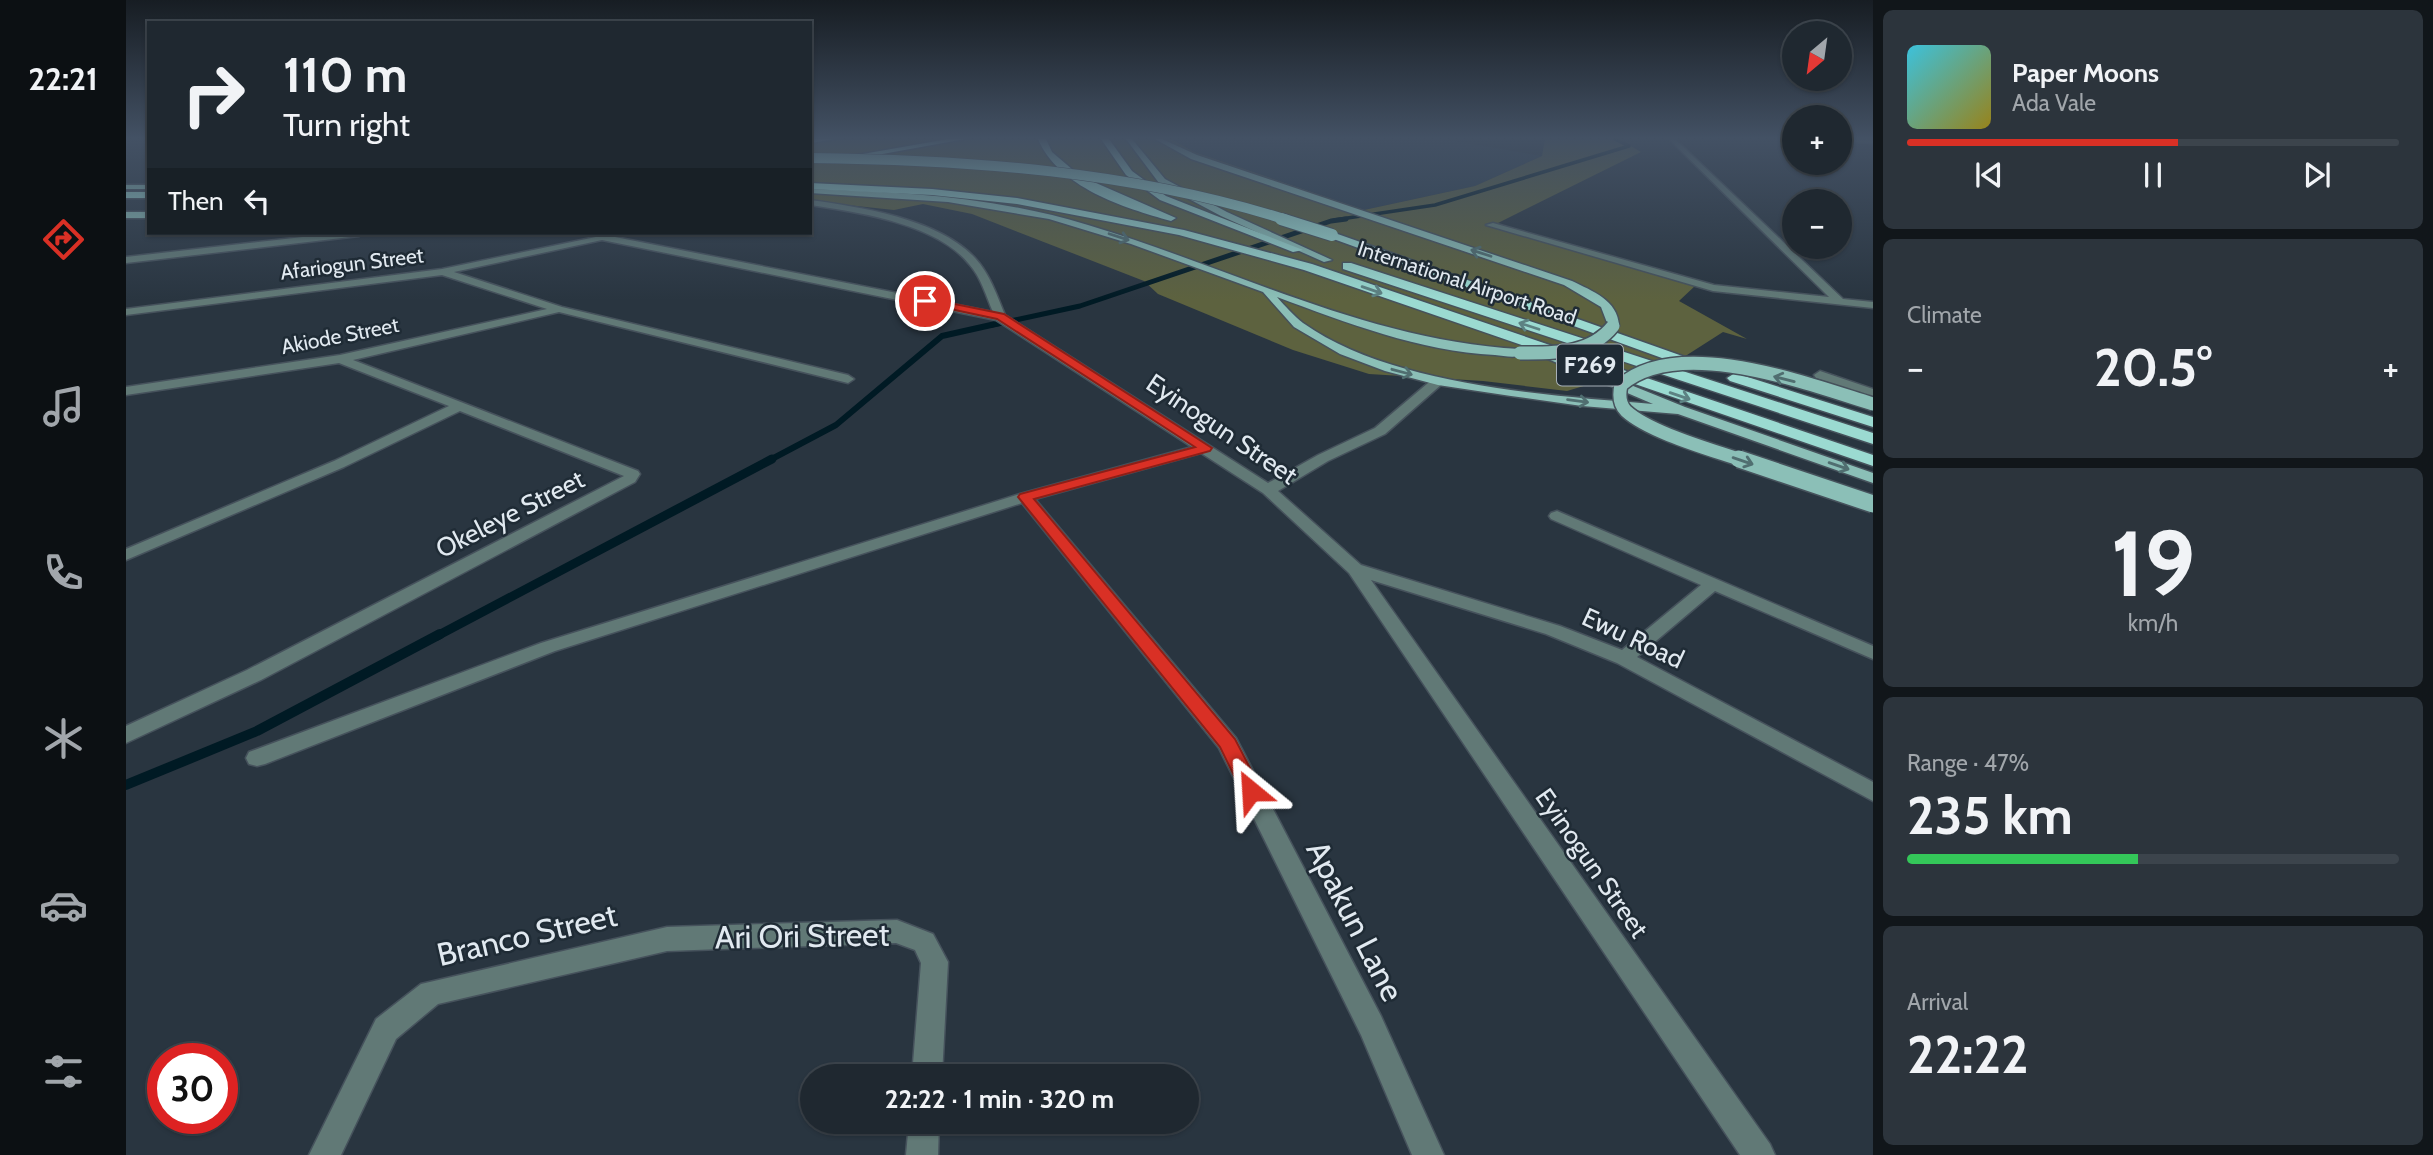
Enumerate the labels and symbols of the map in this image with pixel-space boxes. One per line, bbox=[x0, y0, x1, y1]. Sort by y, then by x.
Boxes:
north arrow bbox=[1782, 21, 1852, 91]
one-way arrow bbox=[1107, 232, 1129, 244]
street label: International Airport Road bbox=[1355, 235, 1580, 330]
street label: Afariogun Street bbox=[279, 242, 425, 285]
one-way arrow bbox=[1471, 246, 1493, 259]
pin bbox=[895, 271, 955, 331]
one-way arrow bbox=[1361, 284, 1383, 297]
street label: Akiode Street bbox=[279, 312, 401, 359]
one-way arrow bbox=[1518, 319, 1540, 331]
road number: F269 bbox=[1557, 344, 1623, 386]
one-way arrow bbox=[1390, 366, 1413, 379]
street label: Eyinogun Street bbox=[1140, 367, 1304, 491]
one-way arrow bbox=[1773, 371, 1796, 385]
one-way arrow bbox=[1669, 390, 1691, 403]
one-way arrow bbox=[1566, 395, 1589, 408]
one-way arrow bbox=[1732, 456, 1754, 468]
one-way arrow bbox=[1827, 461, 1849, 473]
street label: Okeleye Street bbox=[430, 463, 590, 565]
street label: Ewu Road bbox=[1577, 601, 1689, 675]
position arrow bbox=[1214, 754, 1288, 828]
street label: Eyinogun Street bbox=[1529, 782, 1655, 944]
street label: Apakun Lane bbox=[1298, 834, 1412, 1007]
street label: Branco Street bbox=[433, 895, 621, 974]
street label: Ari Ori Street bbox=[714, 914, 890, 957]
speed limit sign: 30 bbox=[147, 1043, 238, 1134]

